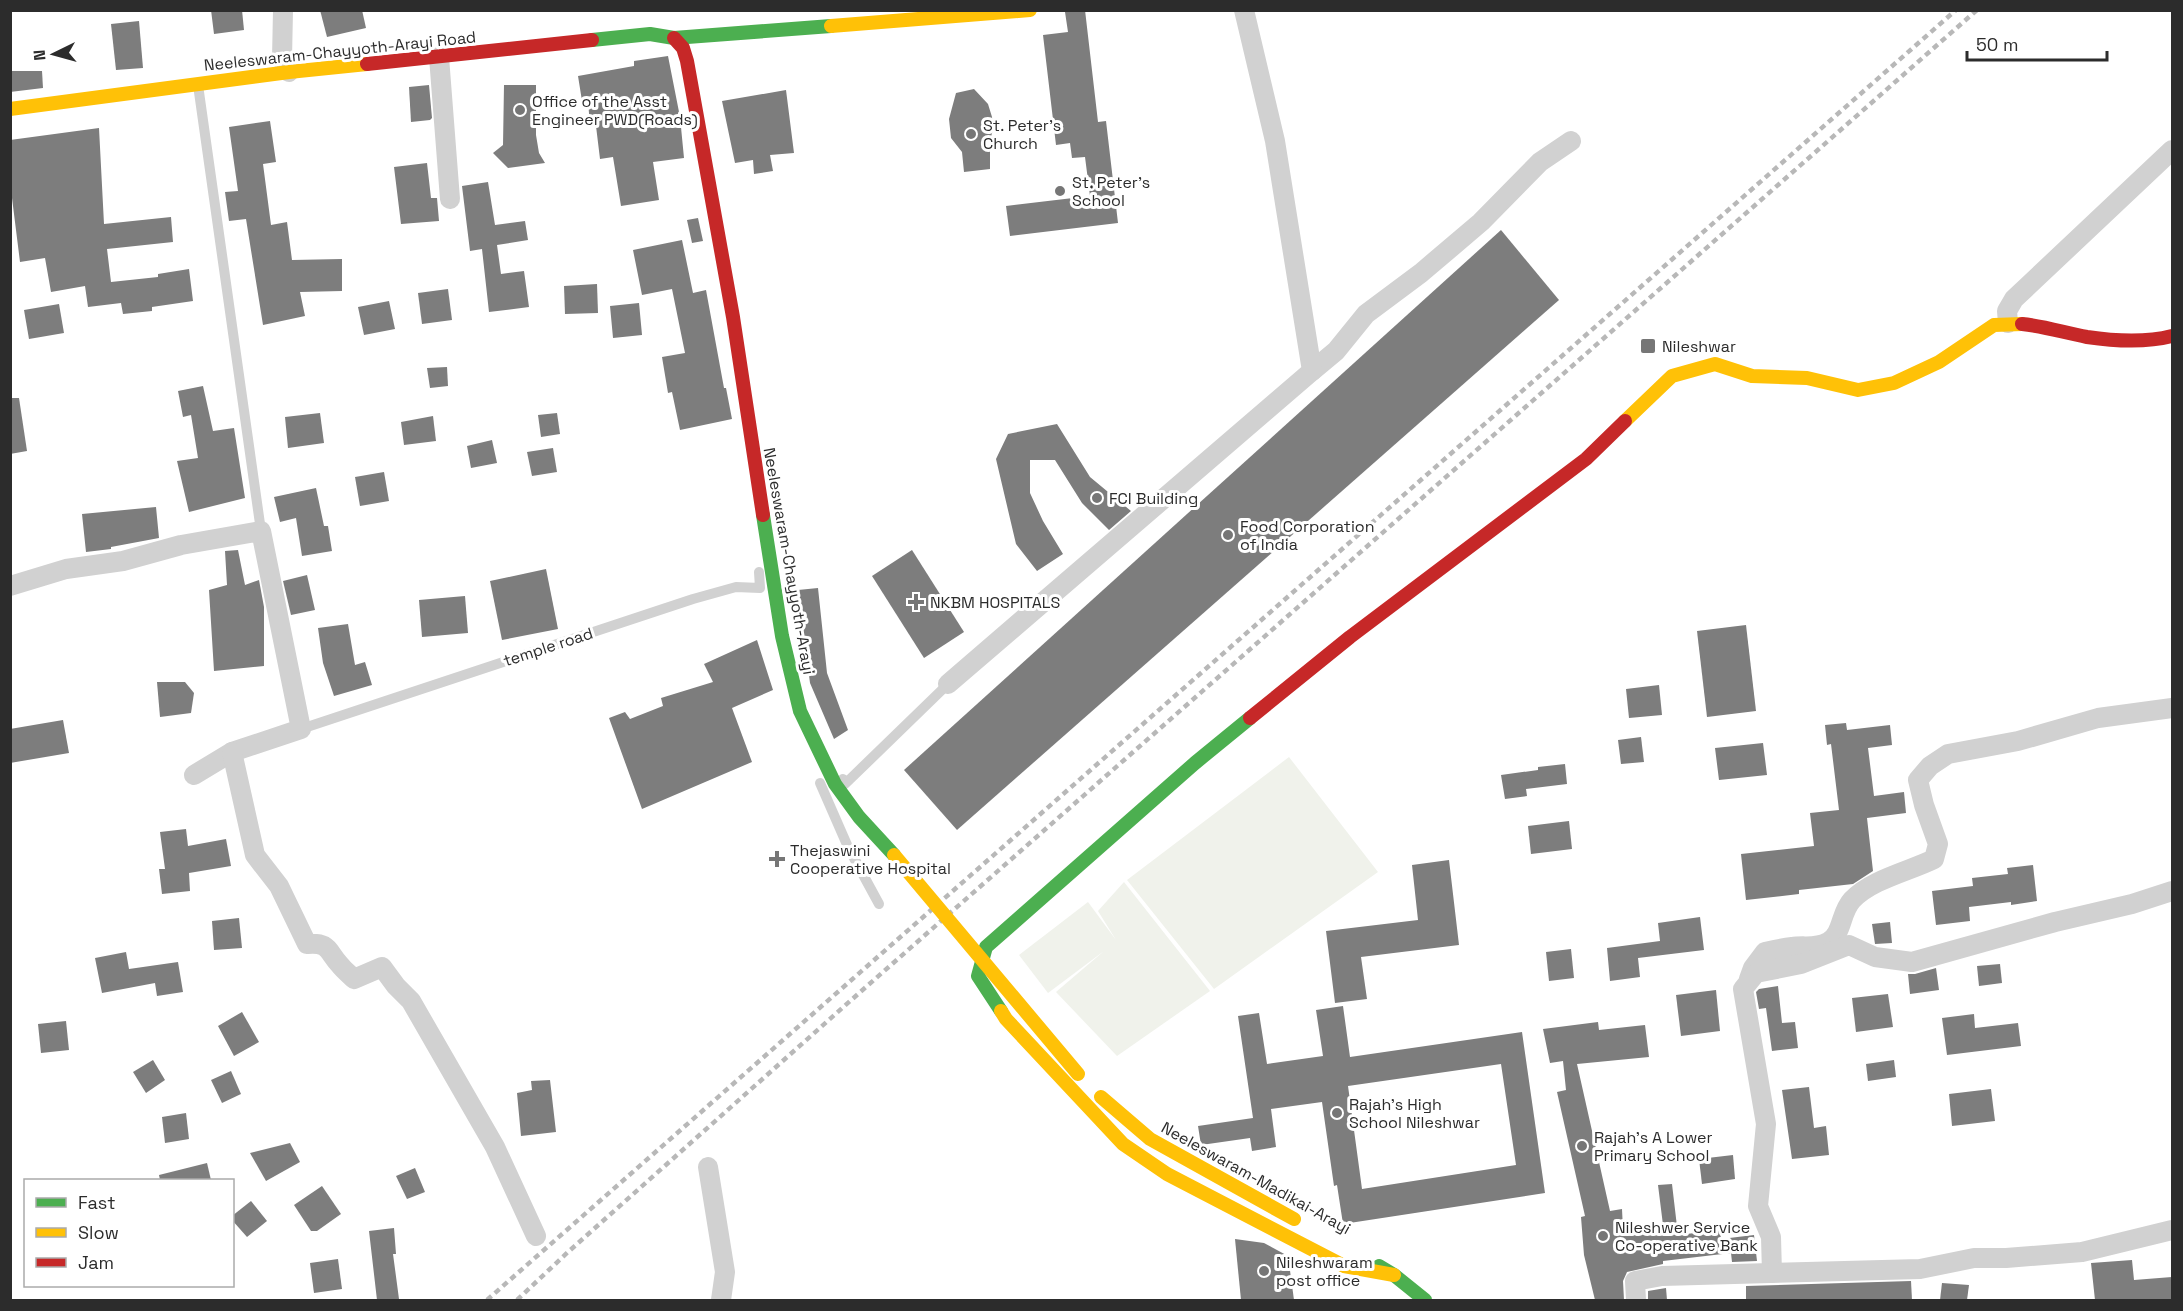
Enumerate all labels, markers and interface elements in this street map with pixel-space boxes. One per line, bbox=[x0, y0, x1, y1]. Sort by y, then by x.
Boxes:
north arrow bbox=[24, 24, 84, 84]
scale bar bbox=[1967, 24, 2106, 62]
street label: Neeleswaram-Chayyoth-Arayi Road bbox=[203, 26, 477, 76]
text: 50 m bbox=[1976, 33, 2018, 56]
text: N bbox=[29, 49, 50, 62]
place label: Office of the Asst Engineer PWD(Roads) bbox=[532, 91, 698, 130]
marker: Office of the Asst Engineer PWD(Roads) bbox=[513, 103, 527, 117]
place label: St. Peter's Church bbox=[983, 115, 1061, 154]
marker: St. Peter's Church bbox=[964, 127, 978, 141]
place label: St. Peter's School bbox=[1072, 172, 1150, 211]
marker: St. Peter's School bbox=[1053, 184, 1067, 198]
place label: Nileshwar bbox=[1662, 336, 1736, 357]
marker: Nileshwar bbox=[1639, 337, 1657, 355]
street label: Neeleswaram-Chayyoth-Arayi bbox=[759, 446, 819, 676]
place label: FCI Building bbox=[1109, 488, 1198, 509]
marker: FCI Building bbox=[1090, 491, 1104, 505]
place label: Food Corporation of India bbox=[1240, 516, 1375, 555]
marker: Food Corporation of India bbox=[1221, 528, 1235, 542]
place label: NKBM HOSPITALS bbox=[930, 592, 1060, 613]
marker: NKBM HOSPITALS bbox=[907, 593, 925, 611]
street label: temple road bbox=[501, 623, 595, 671]
place label: Thejaswini Cooperative Hospital bbox=[790, 840, 951, 879]
marker: Thejaswini Cooperative Hospital bbox=[768, 850, 786, 868]
place label: Rajah's High School Nileshwar bbox=[1349, 1094, 1480, 1133]
marker: Rajah's High School Nileshwar bbox=[1330, 1106, 1344, 1120]
street label: Neeleswaram-Madikai-Arayi bbox=[1158, 1117, 1354, 1239]
place label: Rajah's A Lower Primary School bbox=[1594, 1127, 1713, 1166]
marker: Rajah's A Lower Primary School bbox=[1575, 1139, 1589, 1153]
legend bbox=[24, 1179, 234, 1287]
text: Fast bbox=[78, 1191, 115, 1214]
place label: Nileshwer Service Co-operative Bank bbox=[1615, 1217, 1758, 1256]
text: Slow bbox=[78, 1221, 119, 1244]
marker: Nileshwer Service Co-operative Bank bbox=[1596, 1229, 1610, 1243]
text: Jam bbox=[78, 1251, 114, 1274]
place label: Nileshwaram post office bbox=[1276, 1252, 1373, 1291]
marker: Nileshwaram post office bbox=[1257, 1264, 1271, 1278]

